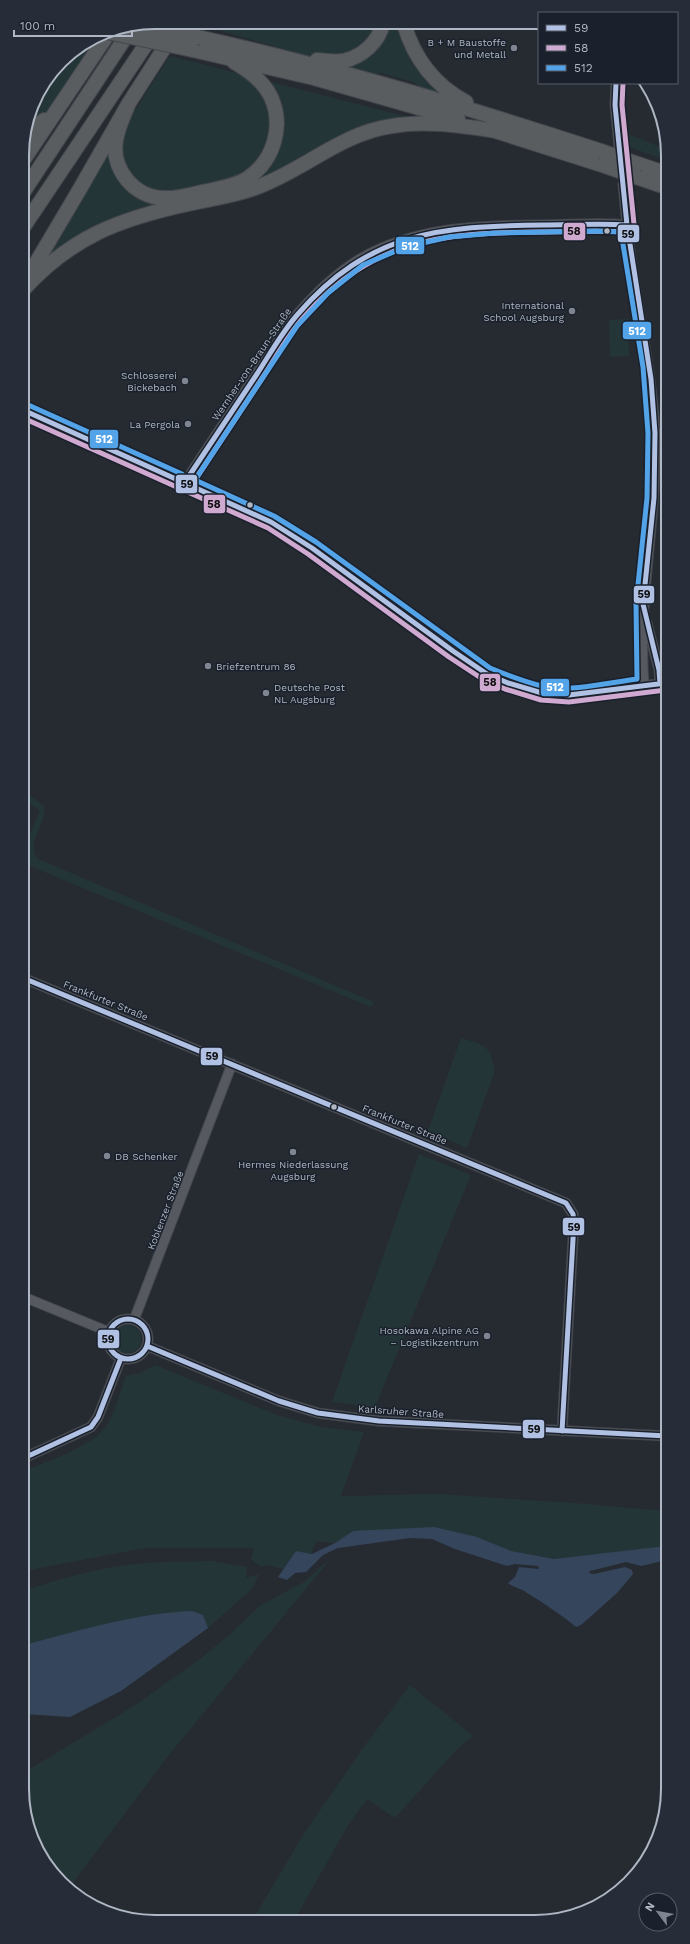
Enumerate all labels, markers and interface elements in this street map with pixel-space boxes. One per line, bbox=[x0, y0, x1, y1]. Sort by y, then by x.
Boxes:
scale bar bbox=[14, 12, 132, 38]
legend bbox=[538, 12, 678, 84]
text: 100 m bbox=[20, 19, 55, 33]
text: 59 bbox=[574, 21, 588, 35]
place label: B + M Baustoffe und Metall bbox=[427, 37, 506, 60]
text: 58 bbox=[574, 41, 588, 55]
marker: B + M Baustoffe und Metall bbox=[509, 43, 519, 53]
text: 512 bbox=[574, 61, 593, 75]
line badge: 58 bbox=[563, 222, 586, 241]
line badge: 59 bbox=[617, 224, 640, 243]
text: 58 bbox=[567, 225, 581, 238]
unlabelled marker bbox=[602, 226, 612, 236]
text: 59 bbox=[621, 228, 635, 241]
line badge: 512 bbox=[395, 236, 425, 255]
text: 512 bbox=[401, 240, 419, 253]
place label: International School Augsburg bbox=[483, 300, 565, 323]
street label: Wernher-von-Braun-Straße bbox=[210, 306, 293, 423]
marker: International School Augsburg bbox=[567, 306, 577, 316]
line badge: 512 bbox=[622, 321, 652, 340]
text: 512 bbox=[628, 325, 646, 338]
place label: Schlosserei Bickebach bbox=[121, 370, 177, 393]
marker: Schlosserei Bickebach bbox=[180, 376, 190, 386]
place label: La Pergola bbox=[130, 419, 180, 430]
marker: La Pergola bbox=[183, 419, 193, 429]
line badge: 512 bbox=[89, 429, 119, 449]
text: 512 bbox=[95, 433, 113, 446]
line badge: 59 bbox=[175, 474, 198, 494]
text: 59 bbox=[180, 478, 194, 491]
line badge: 58 bbox=[203, 494, 226, 514]
text: 58 bbox=[207, 498, 221, 511]
unlabelled marker bbox=[245, 500, 255, 510]
line badge: 59 bbox=[633, 585, 655, 604]
text: 59 bbox=[637, 588, 651, 601]
marker: Briefzentrum 86 bbox=[203, 661, 213, 671]
place label: Briefzentrum 86 bbox=[216, 661, 296, 672]
line badge: 58 bbox=[479, 673, 501, 692]
text: 58 bbox=[483, 676, 497, 689]
line badge: 512 bbox=[540, 678, 570, 697]
text: 512 bbox=[546, 681, 564, 694]
place label: Deutsche Post NL Augsburg bbox=[274, 682, 346, 705]
marker: Deutsche Post NL Augsburg bbox=[261, 688, 271, 698]
street label: Frankfurter Straße bbox=[62, 978, 150, 1023]
line badge: 59 bbox=[200, 1047, 223, 1066]
text: 59 bbox=[205, 1050, 219, 1063]
unlabelled marker bbox=[329, 1102, 339, 1112]
street label: Frankfurter Straße bbox=[361, 1102, 449, 1147]
marker: Hermes Niederlassung Augsburg bbox=[288, 1147, 298, 1157]
marker: DB Schenker bbox=[102, 1151, 112, 1161]
place label: DB Schenker bbox=[115, 1151, 178, 1162]
place label: Hermes Niederlassung Augsburg bbox=[238, 1159, 349, 1182]
street label: Koblenzer Straße bbox=[145, 1169, 186, 1251]
line badge: 59 bbox=[562, 1217, 585, 1236]
text: 59 bbox=[567, 1221, 581, 1234]
place label: Hosokawa Alpine AG – Logistikzentrum bbox=[379, 1325, 479, 1348]
line badge: 59 bbox=[97, 1329, 120, 1349]
marker: Hosokawa Alpine AG – Logistikzentrum bbox=[482, 1331, 492, 1341]
text: 59 bbox=[101, 1333, 115, 1346]
street label: Karlsruher Straße bbox=[358, 1403, 445, 1420]
line badge: 59 bbox=[522, 1419, 545, 1439]
text: 59 bbox=[527, 1423, 541, 1436]
north arrow bbox=[638, 1892, 678, 1932]
text: N bbox=[642, 1900, 658, 1914]

